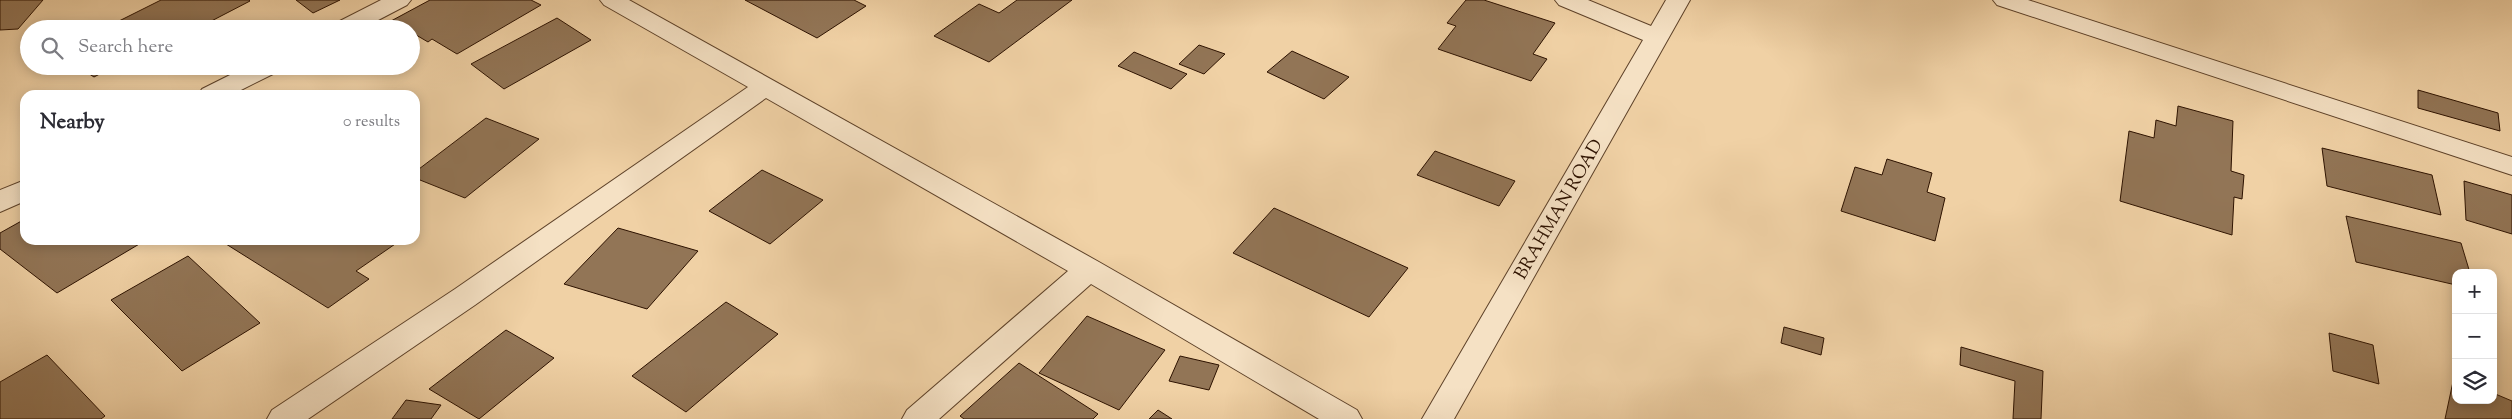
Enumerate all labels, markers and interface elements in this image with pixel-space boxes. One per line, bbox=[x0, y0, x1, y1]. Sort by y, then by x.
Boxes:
search box bbox=[20, 20, 420, 75]
icon: search bbox=[38, 34, 66, 62]
text: Search here bbox=[78, 34, 173, 61]
text: Nearby bbox=[40, 108, 105, 138]
text: 0 results bbox=[343, 111, 400, 134]
street label: BRAHMAN ROAD bbox=[1509, 135, 1611, 285]
map controls bbox=[2452, 269, 2497, 404]
button: + bbox=[2452, 269, 2497, 314]
button: − bbox=[2452, 314, 2497, 359]
button: layers bbox=[2452, 359, 2497, 404]

